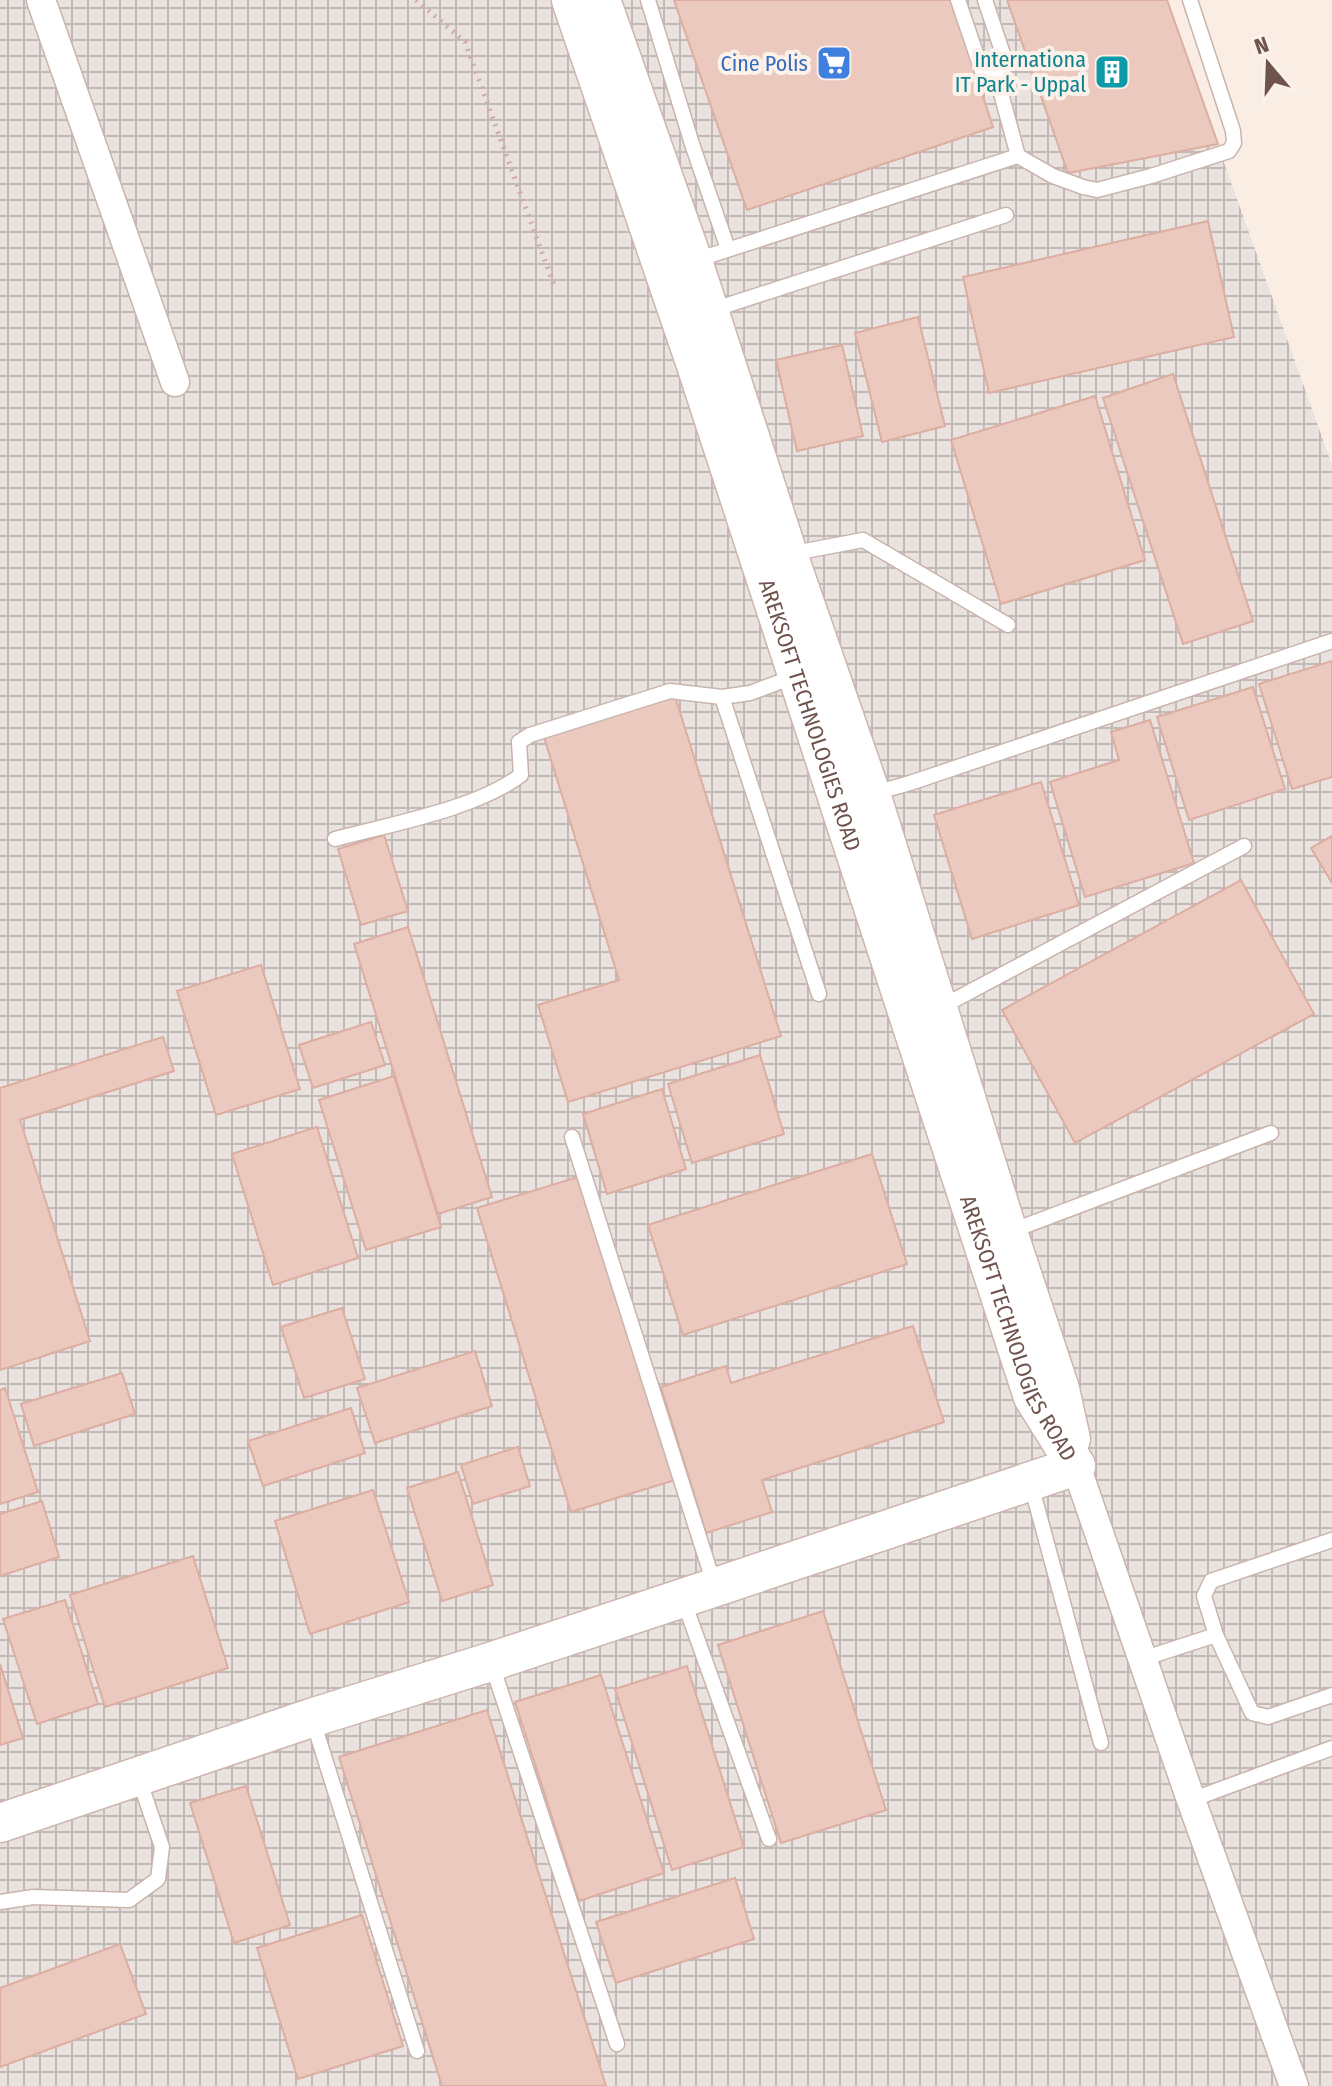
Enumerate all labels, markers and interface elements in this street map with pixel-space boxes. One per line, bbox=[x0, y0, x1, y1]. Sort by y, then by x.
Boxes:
north arrow bbox=[1228, 24, 1308, 104]
text: N bbox=[1251, 31, 1272, 60]
supermarket icon: Cine Polis bbox=[815, 44, 853, 82]
place label: Internationa IT Park - Uppal bbox=[955, 46, 1086, 98]
place label: Cine Polis bbox=[720, 50, 808, 77]
building icon: Internationa IT Park - Uppal bbox=[1093, 53, 1131, 91]
street label: AREKSOFT TECHNOLOGIES ROAD bbox=[753, 576, 867, 854]
street label: AREKSOFT TECHNOLOGIES ROAD bbox=[955, 1192, 1083, 1466]

